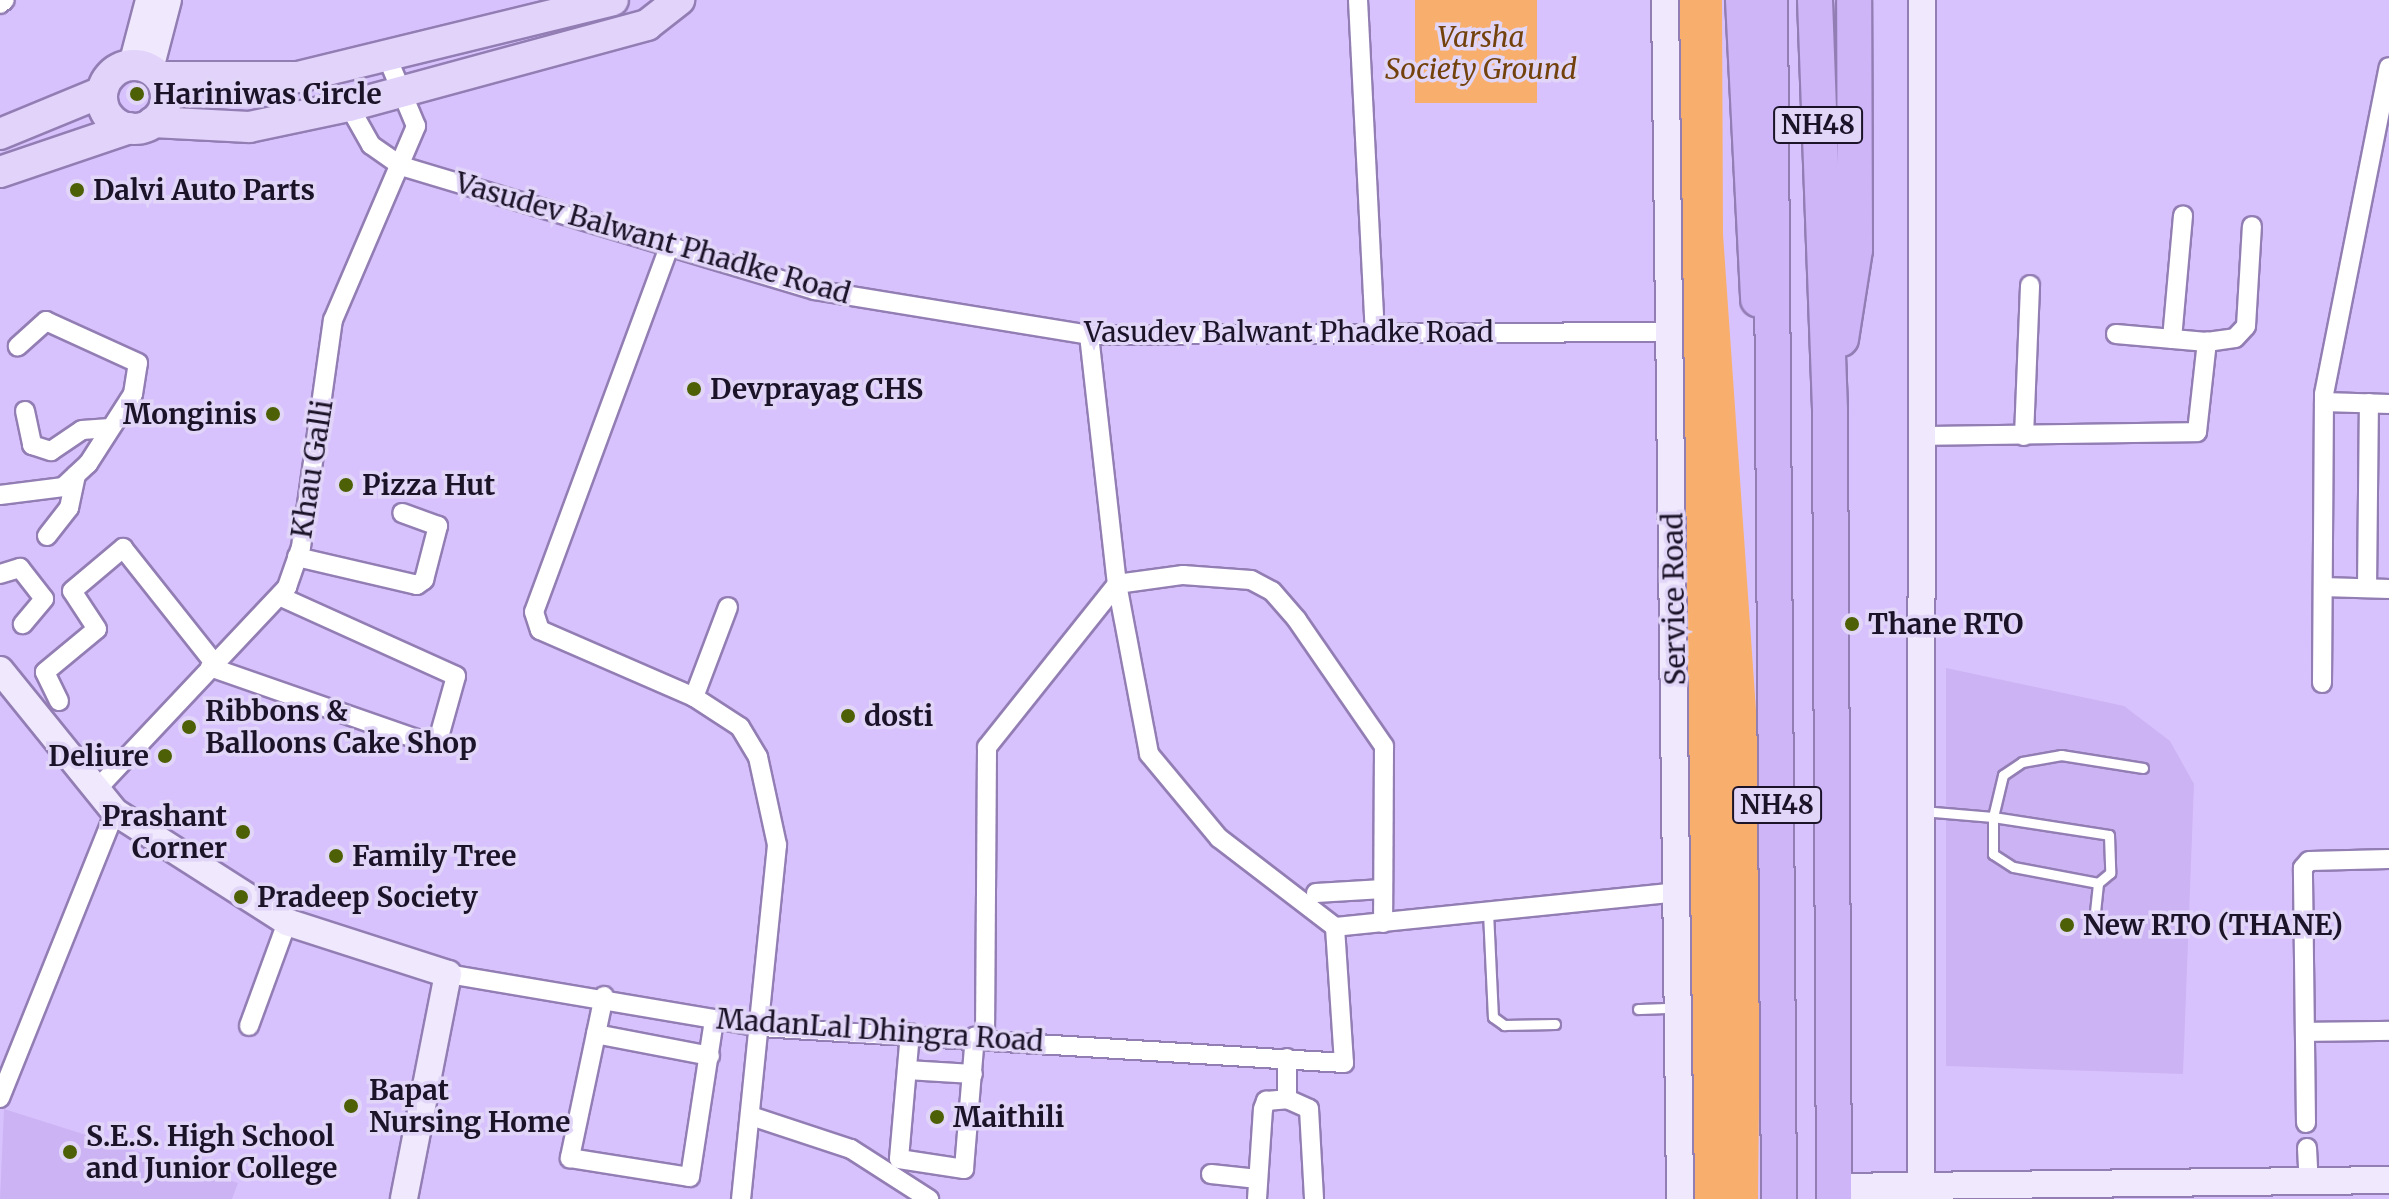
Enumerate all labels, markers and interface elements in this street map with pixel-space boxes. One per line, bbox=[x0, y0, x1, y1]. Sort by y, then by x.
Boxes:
park label: Varsha Society Ground bbox=[1385, 20, 1577, 86]
place label: Hariniwas Circle bbox=[153, 77, 382, 111]
marker: Hariniwas Circle bbox=[128, 85, 146, 103]
road number: NH48 bbox=[1772, 103, 1864, 147]
street label: Vasudev Balwant Phadke Road bbox=[452, 165, 854, 311]
place label: Dalvi Auto Parts bbox=[93, 173, 315, 207]
marker: Dalvi Auto Parts bbox=[68, 181, 86, 199]
street label: Vasudev Balwant Phadke Road bbox=[1084, 315, 1494, 349]
place label: Devprayag CHS bbox=[710, 372, 923, 406]
marker: Devprayag CHS bbox=[685, 380, 703, 398]
place label: Monginis bbox=[123, 397, 257, 431]
street label: Khau Galli bbox=[284, 397, 340, 541]
marker: Monginis bbox=[264, 405, 282, 423]
place label: Pizza Hut bbox=[362, 468, 495, 502]
marker: Pizza Hut bbox=[337, 476, 355, 494]
street label: Service Road bbox=[1656, 512, 1692, 686]
place label: Thane RTO bbox=[1868, 607, 2024, 641]
marker: Thane RTO bbox=[1843, 615, 1861, 633]
place label: Ribbons & Balloons Cake Shop bbox=[205, 694, 477, 760]
place label: dosti bbox=[864, 699, 933, 733]
marker: dosti bbox=[839, 707, 857, 725]
marker: Ribbons & Balloons Cake Shop bbox=[180, 718, 198, 736]
place label: Deliure bbox=[48, 739, 149, 773]
marker: Deliure bbox=[156, 747, 174, 765]
road number: NH48 bbox=[1731, 783, 1823, 827]
place label: Prashant Corner bbox=[102, 799, 227, 865]
marker: Prashant Corner bbox=[234, 823, 252, 841]
place label: Family Tree bbox=[352, 839, 516, 873]
marker: Family Tree bbox=[327, 847, 345, 865]
place label: Pradeep Society bbox=[257, 880, 478, 914]
marker: Pradeep Society bbox=[232, 888, 250, 906]
place label: New RTO (THANE) bbox=[2083, 908, 2343, 942]
marker: New RTO (THANE) bbox=[2058, 916, 2076, 934]
street label: MadanLal Dhingra Road bbox=[715, 1002, 1045, 1058]
place label: Bapat Nursing Home bbox=[369, 1073, 570, 1139]
marker: Bapat Nursing Home bbox=[340, 1095, 362, 1117]
place label: Maithili bbox=[953, 1100, 1064, 1134]
marker: Maithili bbox=[928, 1108, 946, 1126]
place label: S.E.S. High School and Junior College bbox=[86, 1119, 337, 1185]
marker: S.E.S. High School and Junior College bbox=[61, 1143, 79, 1161]

